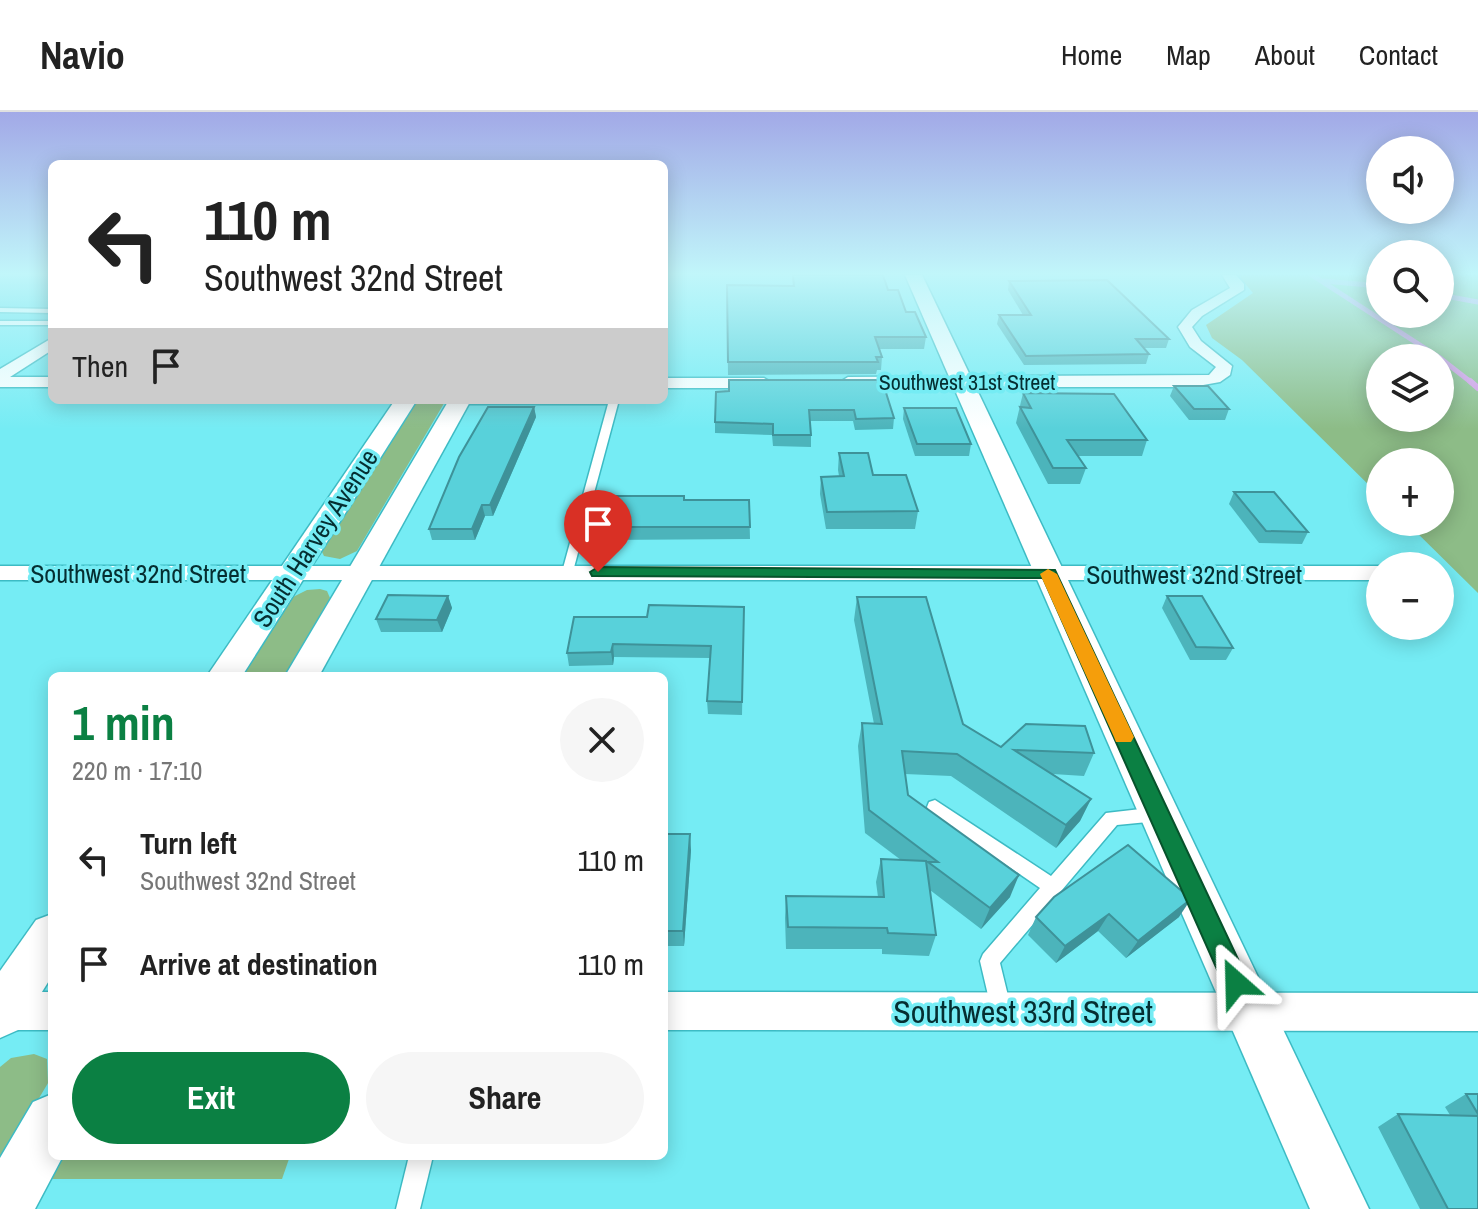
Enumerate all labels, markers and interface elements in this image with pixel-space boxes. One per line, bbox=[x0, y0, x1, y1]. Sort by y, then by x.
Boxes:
text: Navio bbox=[40, 30, 125, 81]
text: Home bbox=[1061, 36, 1122, 74]
text: Map bbox=[1166, 36, 1211, 74]
text: About bbox=[1255, 36, 1315, 74]
text: Contact bbox=[1359, 36, 1438, 74]
map controls bbox=[1366, 136, 1454, 640]
button: sound bbox=[1366, 136, 1454, 224]
text: 110 m bbox=[204, 182, 332, 257]
icon: left bbox=[72, 192, 176, 296]
button: search bbox=[1366, 240, 1454, 328]
text: Southwest 32nd Street bbox=[204, 254, 503, 302]
icon: arrive bbox=[144, 344, 188, 388]
button: layers bbox=[1366, 344, 1454, 432]
text: Then bbox=[72, 346, 128, 386]
street label: Southwest 31st Street bbox=[879, 367, 1055, 397]
street label: South Harvey Avenue bbox=[244, 442, 386, 634]
button: + bbox=[1366, 448, 1454, 536]
pin bbox=[564, 490, 632, 572]
icon: arrive bbox=[576, 502, 620, 546]
button: − bbox=[1366, 552, 1454, 640]
street label: Southwest 32nd Street bbox=[30, 556, 246, 591]
street label: Southwest 32nd Street bbox=[1086, 557, 1302, 592]
text: 1 min bbox=[72, 690, 175, 755]
button: close bbox=[560, 698, 644, 782]
text: 220 m · 17:10 bbox=[72, 753, 202, 788]
text: Turn left bbox=[140, 823, 237, 863]
icon: left bbox=[72, 838, 116, 882]
text: 110 m bbox=[577, 840, 644, 880]
text: Southwest 32nd Street bbox=[140, 863, 356, 898]
position arrow bbox=[1194, 941, 1278, 1025]
icon: arrive bbox=[72, 942, 116, 986]
text: Arrive at destination bbox=[140, 944, 378, 984]
text: 110 m bbox=[577, 944, 644, 984]
street label: Southwest 33rd Street bbox=[893, 990, 1153, 1033]
button: Exit bbox=[72, 1052, 350, 1144]
button: Share bbox=[366, 1052, 644, 1144]

